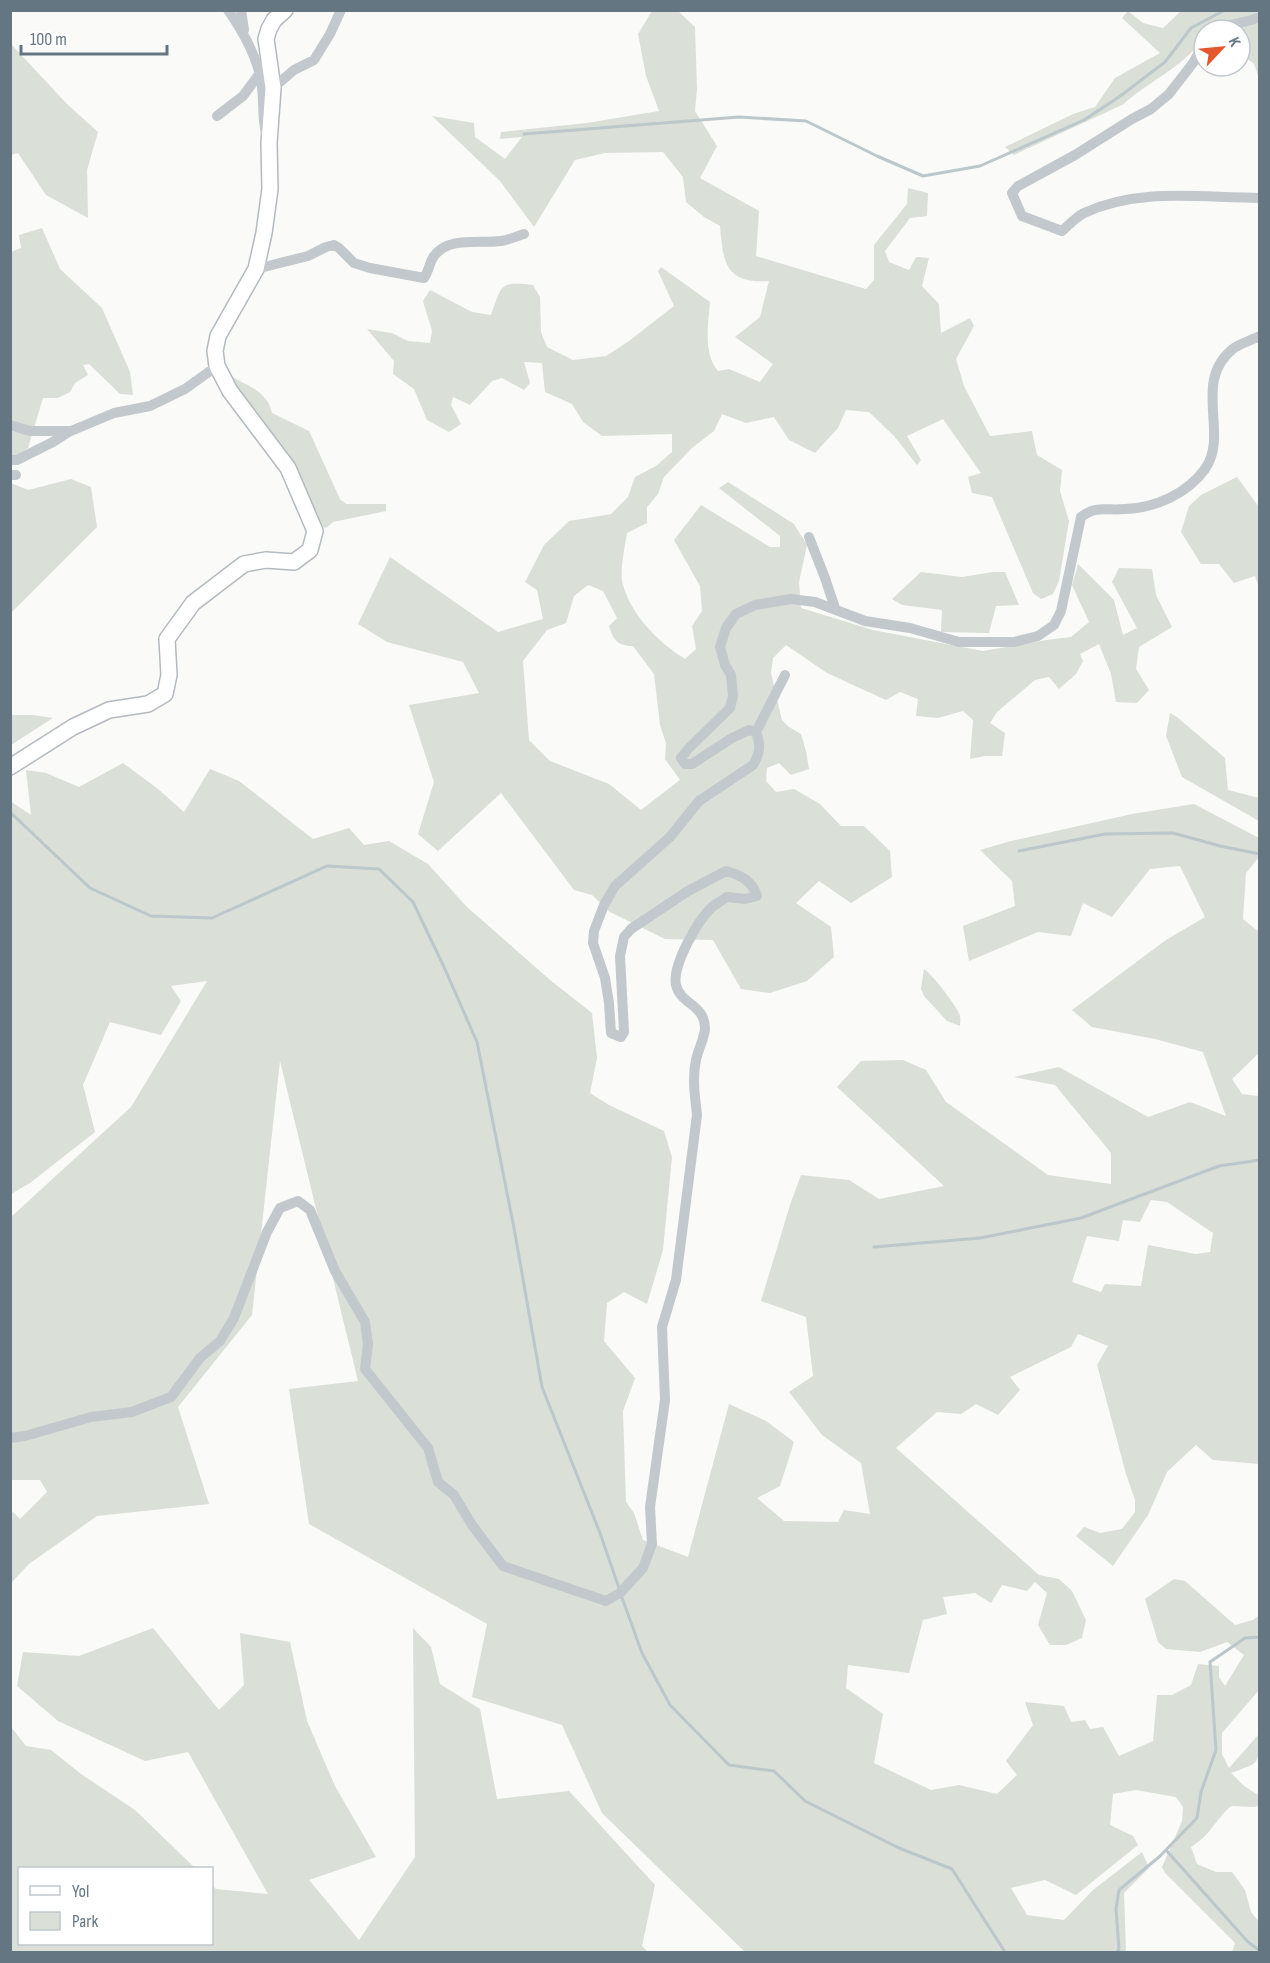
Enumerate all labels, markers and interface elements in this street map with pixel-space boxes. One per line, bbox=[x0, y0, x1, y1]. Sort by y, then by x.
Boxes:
scale bar bbox=[21, 18, 166, 56]
north arrow bbox=[1192, 18, 1252, 78]
text: 100 m bbox=[30, 29, 67, 50]
text: K bbox=[1224, 34, 1244, 50]
legend bbox=[18, 1867, 213, 1945]
text: Yol bbox=[72, 1881, 89, 1902]
text: Park bbox=[72, 1911, 98, 1932]

